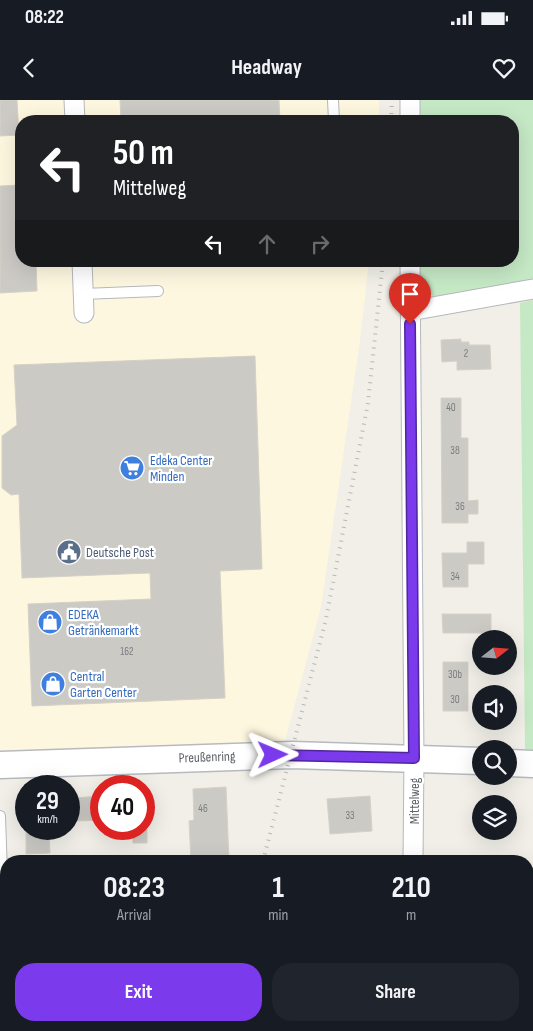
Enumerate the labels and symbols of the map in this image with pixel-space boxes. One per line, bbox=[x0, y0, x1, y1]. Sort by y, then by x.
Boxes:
pin bbox=[389, 273, 431, 324]
house number: 2 bbox=[464, 347, 469, 360]
house number: 40 bbox=[446, 401, 456, 414]
house number: 38 bbox=[450, 444, 460, 457]
place label: Edeka Center Minden bbox=[150, 452, 212, 485]
supermarket icon: Edeka Center Minden bbox=[119, 455, 145, 481]
house number: 36 bbox=[455, 500, 465, 513]
public building icon: Deutsche Post bbox=[56, 539, 82, 565]
place label: Deutsche Post bbox=[86, 544, 154, 561]
house number: 34 bbox=[450, 570, 460, 583]
place label: EDEKA Getränkemarkt bbox=[68, 606, 139, 639]
shop icon: EDEKA Getränkemarkt bbox=[37, 609, 63, 635]
north arrow bbox=[472, 630, 518, 675]
house number: 162 bbox=[120, 645, 134, 658]
place label: Central Garten Center bbox=[70, 668, 137, 701]
house number: 30b bbox=[448, 668, 462, 681]
shop icon: Central Garten Center bbox=[40, 671, 66, 697]
house number: 30 bbox=[450, 693, 460, 706]
position arrow bbox=[246, 728, 298, 780]
street label: Preußenring bbox=[178, 747, 236, 766]
speed limit sign: 40 bbox=[90, 775, 155, 840]
street label: Mittelweg bbox=[406, 777, 423, 824]
house number: 46 bbox=[198, 802, 208, 815]
house number: 33 bbox=[345, 809, 355, 822]

